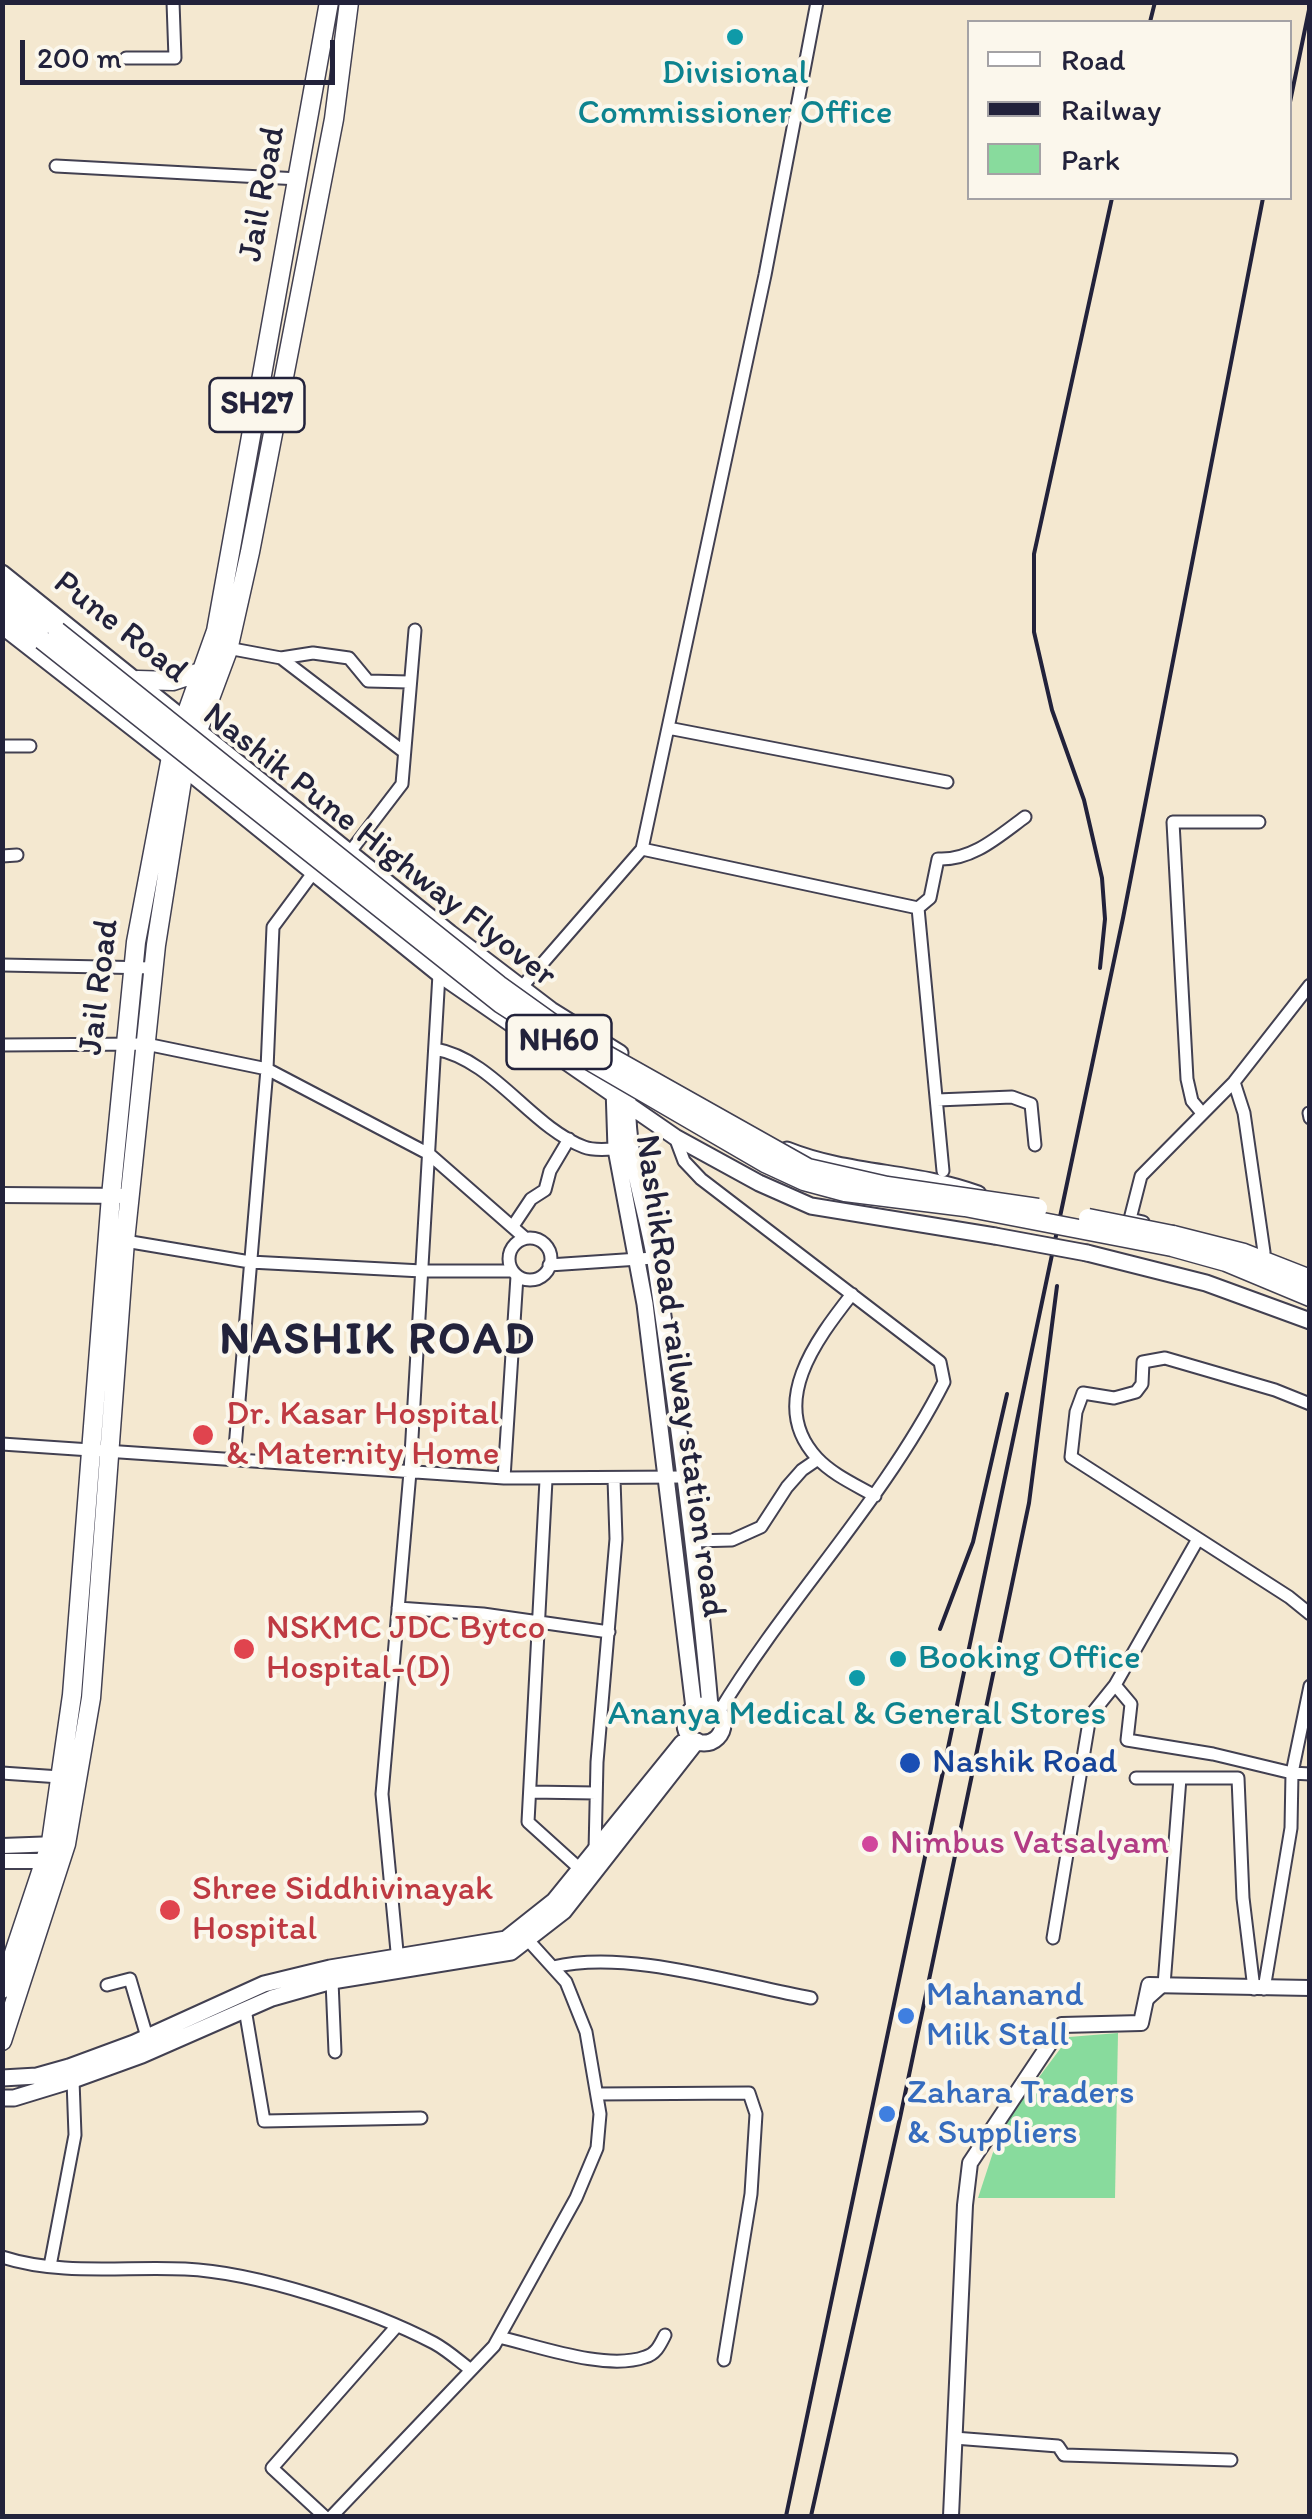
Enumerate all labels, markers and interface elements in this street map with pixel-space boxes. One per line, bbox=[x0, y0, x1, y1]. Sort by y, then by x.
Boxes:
scale bar bbox=[25, 20, 340, 82]
legend bbox=[967, 20, 1292, 200]
marker: Divisional Commissioner Office bbox=[724, 26, 746, 48]
text: 200 m bbox=[37, 39, 122, 76]
text: Road bbox=[1061, 41, 1126, 78]
place label: Divisional Commissioner Office bbox=[577, 53, 893, 135]
text: Railway bbox=[1061, 91, 1161, 128]
street label: Jail Road bbox=[230, 123, 296, 265]
text: Park bbox=[1061, 141, 1120, 178]
road number: SH27 bbox=[210, 378, 304, 432]
street label: Pune Road bbox=[44, 563, 196, 693]
street label: Nashik Pune Highway Flyover bbox=[194, 695, 564, 997]
street label: Jail Road bbox=[71, 917, 129, 1057]
road number: NH60 bbox=[506, 1015, 612, 1069]
street label: NashikRoad railway station road bbox=[624, 1132, 734, 1620]
district label: NASHIK ROAD bbox=[223, 1315, 533, 1369]
place label: Dr. Kasar Hospital & Maternity Home bbox=[226, 1394, 499, 1476]
marker: Dr. Kasar Hospital & Maternity Home bbox=[190, 1422, 216, 1448]
place label: NSKMC JDC Bytco Hospital-(D) bbox=[266, 1608, 546, 1690]
marker: NSKMC JDC Bytco Hospital-(D) bbox=[231, 1636, 257, 1662]
place label: Booking Office bbox=[918, 1638, 1141, 1680]
marker: Booking Office bbox=[887, 1648, 909, 1670]
marker: Ananya Medical & General Stores bbox=[846, 1667, 868, 1689]
place label: Ananya Medical & General Stores bbox=[608, 1694, 1106, 1736]
place label: Nashik Road bbox=[932, 1742, 1118, 1784]
marker: Nashik Road bbox=[897, 1750, 923, 1776]
place label: Nimbus Vatsalyam bbox=[890, 1823, 1169, 1865]
marker: Nimbus Vatsalyam bbox=[859, 1833, 881, 1855]
place label: Shree Siddhivinayak Hospital bbox=[192, 1869, 493, 1951]
marker: Shree Siddhivinayak Hospital bbox=[157, 1897, 183, 1923]
place label: Mahanand Milk Stall bbox=[926, 1975, 1084, 2057]
marker: Mahanand Milk Stall bbox=[895, 2005, 917, 2027]
place label: Zahara Traders & Suppliers bbox=[907, 2073, 1134, 2155]
marker: Zahara Traders & Suppliers bbox=[876, 2103, 898, 2125]

